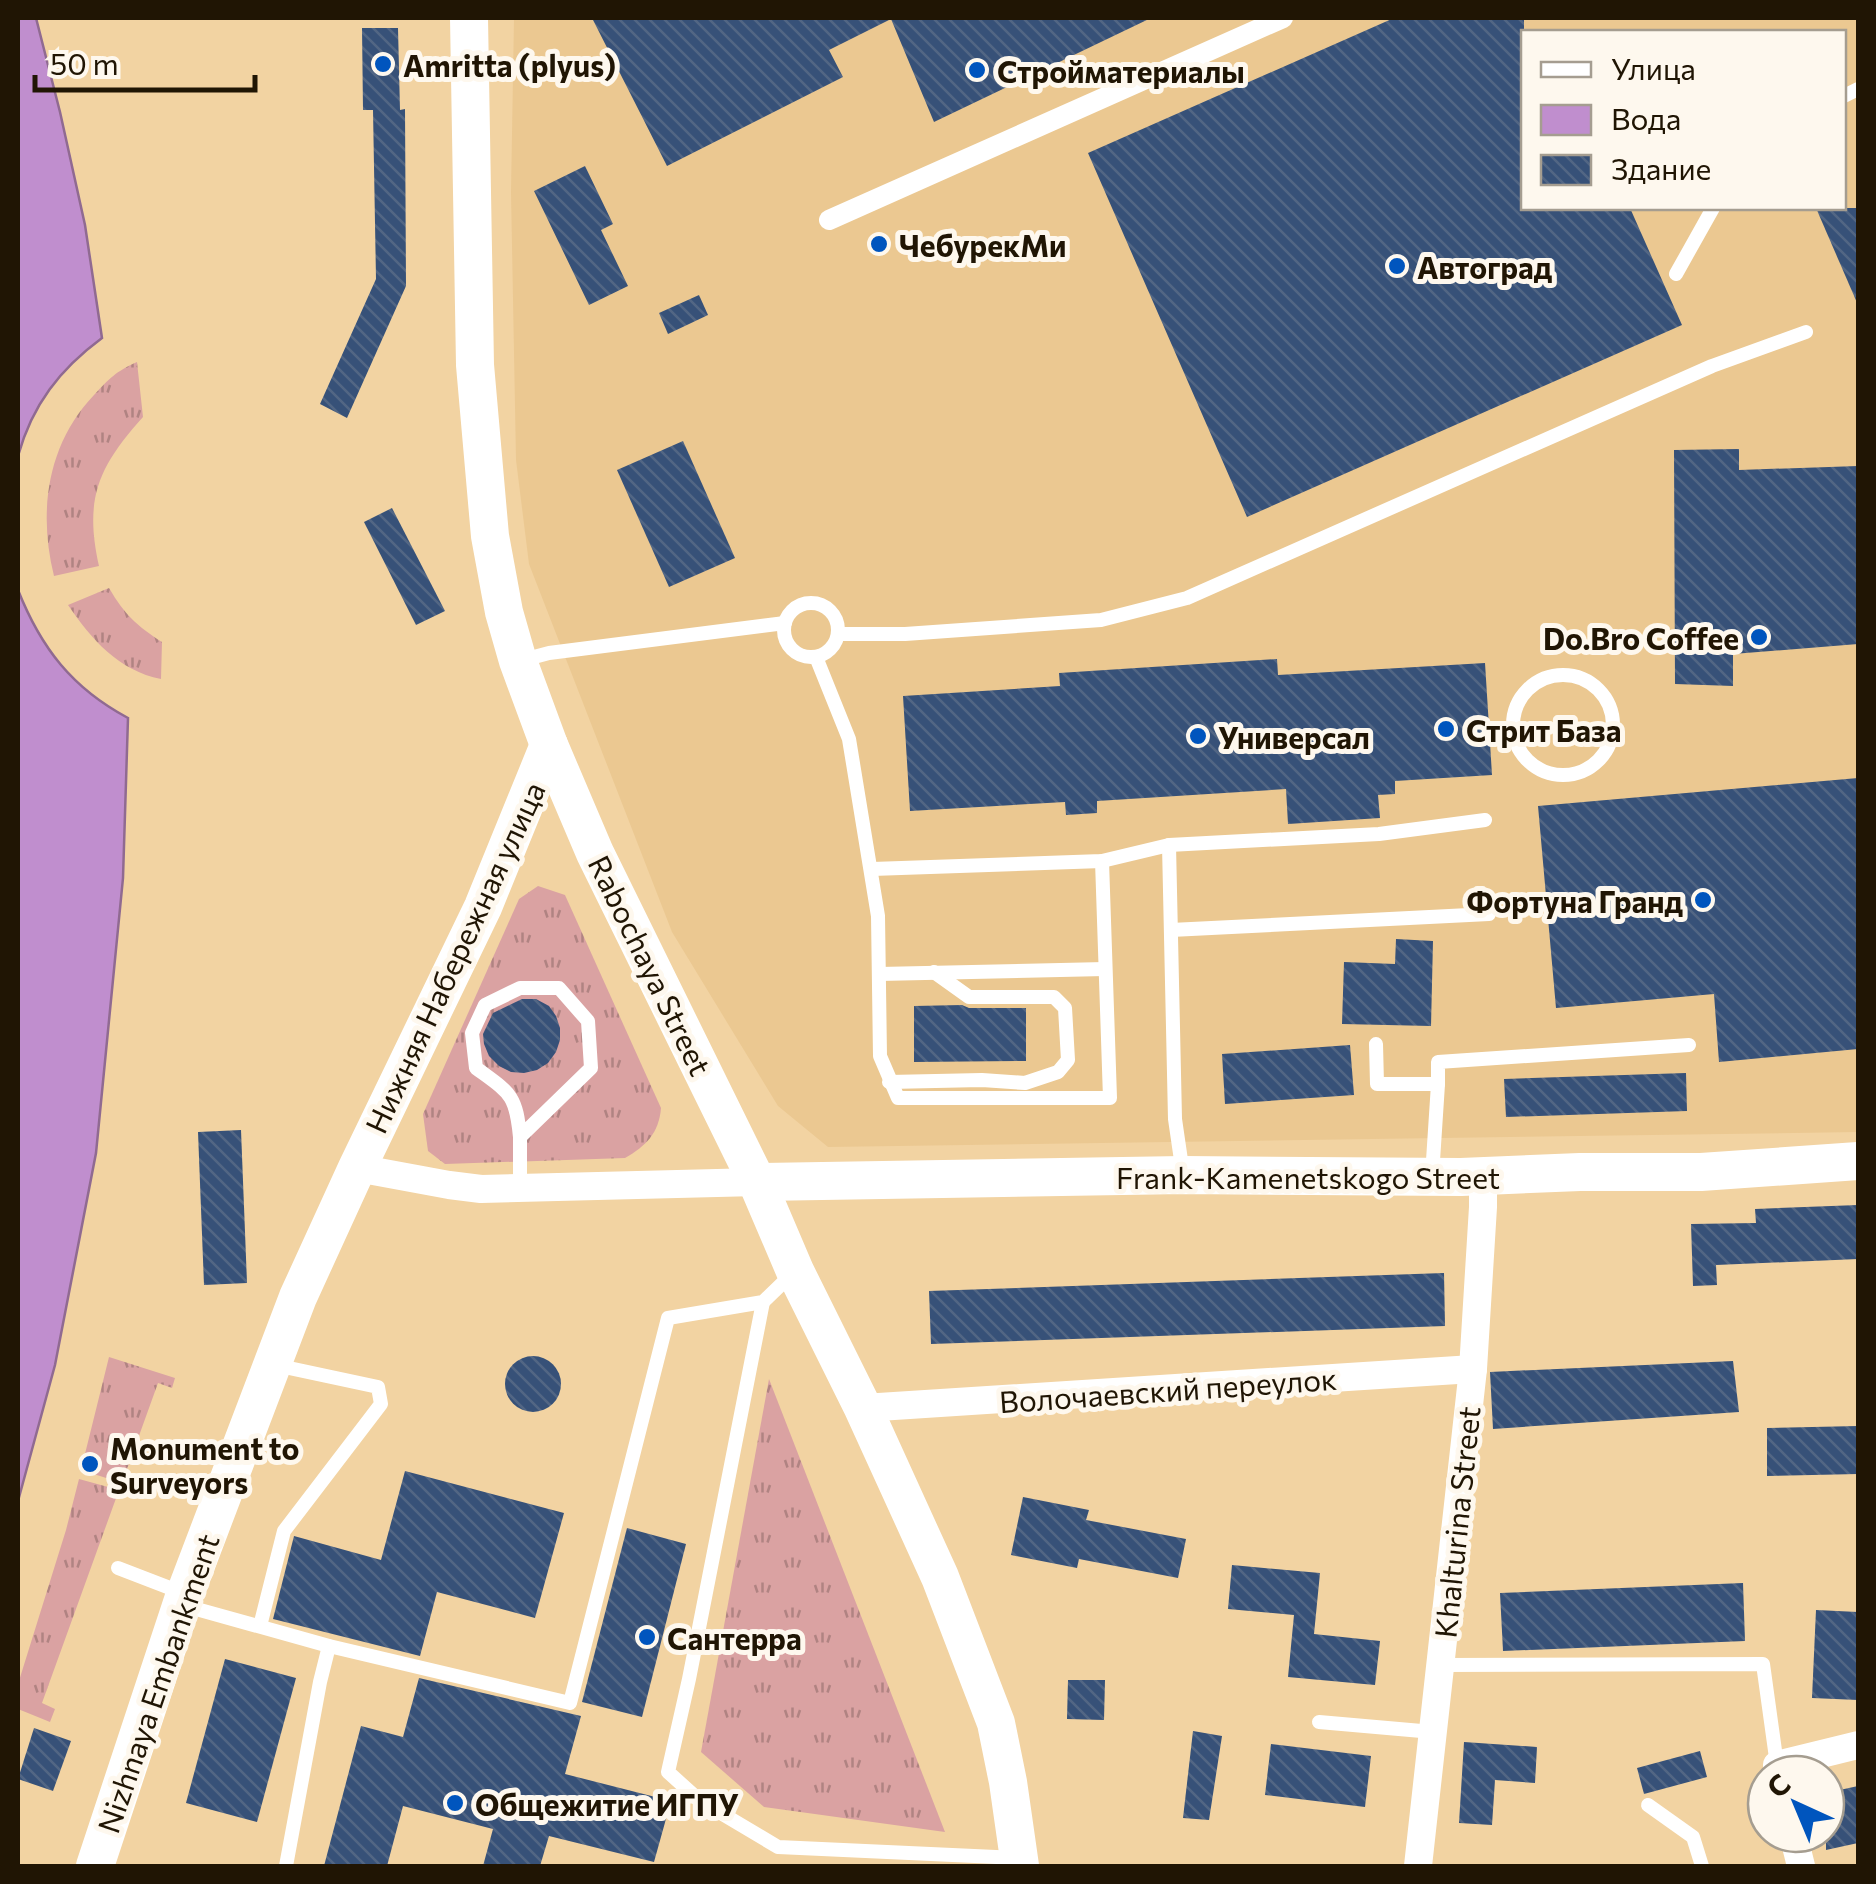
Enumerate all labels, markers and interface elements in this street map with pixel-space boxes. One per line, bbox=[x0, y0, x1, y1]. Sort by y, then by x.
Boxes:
scale bar bbox=[35, 30, 255, 92]
legend bbox=[1521, 30, 1846, 210]
text: 50 m bbox=[50, 44, 119, 81]
place label: Amritta (plyus) bbox=[403, 46, 616, 83]
text: Улица bbox=[1611, 49, 1696, 86]
place label: Стройматериалы bbox=[997, 52, 1245, 89]
marker: Amritta (plyus) bbox=[372, 53, 394, 75]
marker: Стройматериалы bbox=[966, 59, 988, 81]
text: Вода bbox=[1611, 99, 1681, 136]
text: Здание bbox=[1611, 149, 1711, 186]
place label: ЧебурекМи bbox=[899, 226, 1067, 263]
marker: ЧебурекМи bbox=[868, 233, 890, 255]
place label: Автоград bbox=[1417, 248, 1553, 285]
marker: Автоград bbox=[1386, 255, 1408, 277]
place label: Do.Bro Coffee bbox=[1543, 619, 1739, 656]
marker: Do.Bro Coffee bbox=[1748, 626, 1770, 648]
place label: Стрит База bbox=[1466, 711, 1621, 748]
place label: Универсал bbox=[1218, 718, 1370, 755]
marker: Стрит База bbox=[1435, 718, 1457, 740]
marker: Универсал bbox=[1187, 725, 1209, 747]
street label: Нижняя Набережная улица bbox=[356, 776, 552, 1138]
street label: Rabochaya Street bbox=[582, 849, 720, 1081]
place label: Фортуна Гранд bbox=[1467, 882, 1684, 919]
marker: Фортуна Гранд bbox=[1692, 889, 1714, 911]
street label: Frank-Kamenetskogo Street bbox=[1116, 1158, 1500, 1195]
street label: Волочаевский переулок bbox=[998, 1359, 1338, 1419]
street label: Khalturina Street bbox=[1425, 1404, 1487, 1640]
place label: Monument to Surveyors bbox=[110, 1429, 299, 1500]
marker: Monument to Surveyors bbox=[79, 1453, 101, 1475]
street label: Nizhnaya Embankment bbox=[88, 1529, 226, 1837]
place label: Сантерра bbox=[667, 1619, 802, 1656]
marker: Сантерра bbox=[636, 1626, 658, 1648]
north arrow bbox=[1746, 1754, 1846, 1854]
text: С bbox=[1759, 1766, 1797, 1804]
place label: Общежитие ИГПУ bbox=[475, 1785, 739, 1822]
marker: Общежитие ИГПУ bbox=[444, 1792, 466, 1814]

